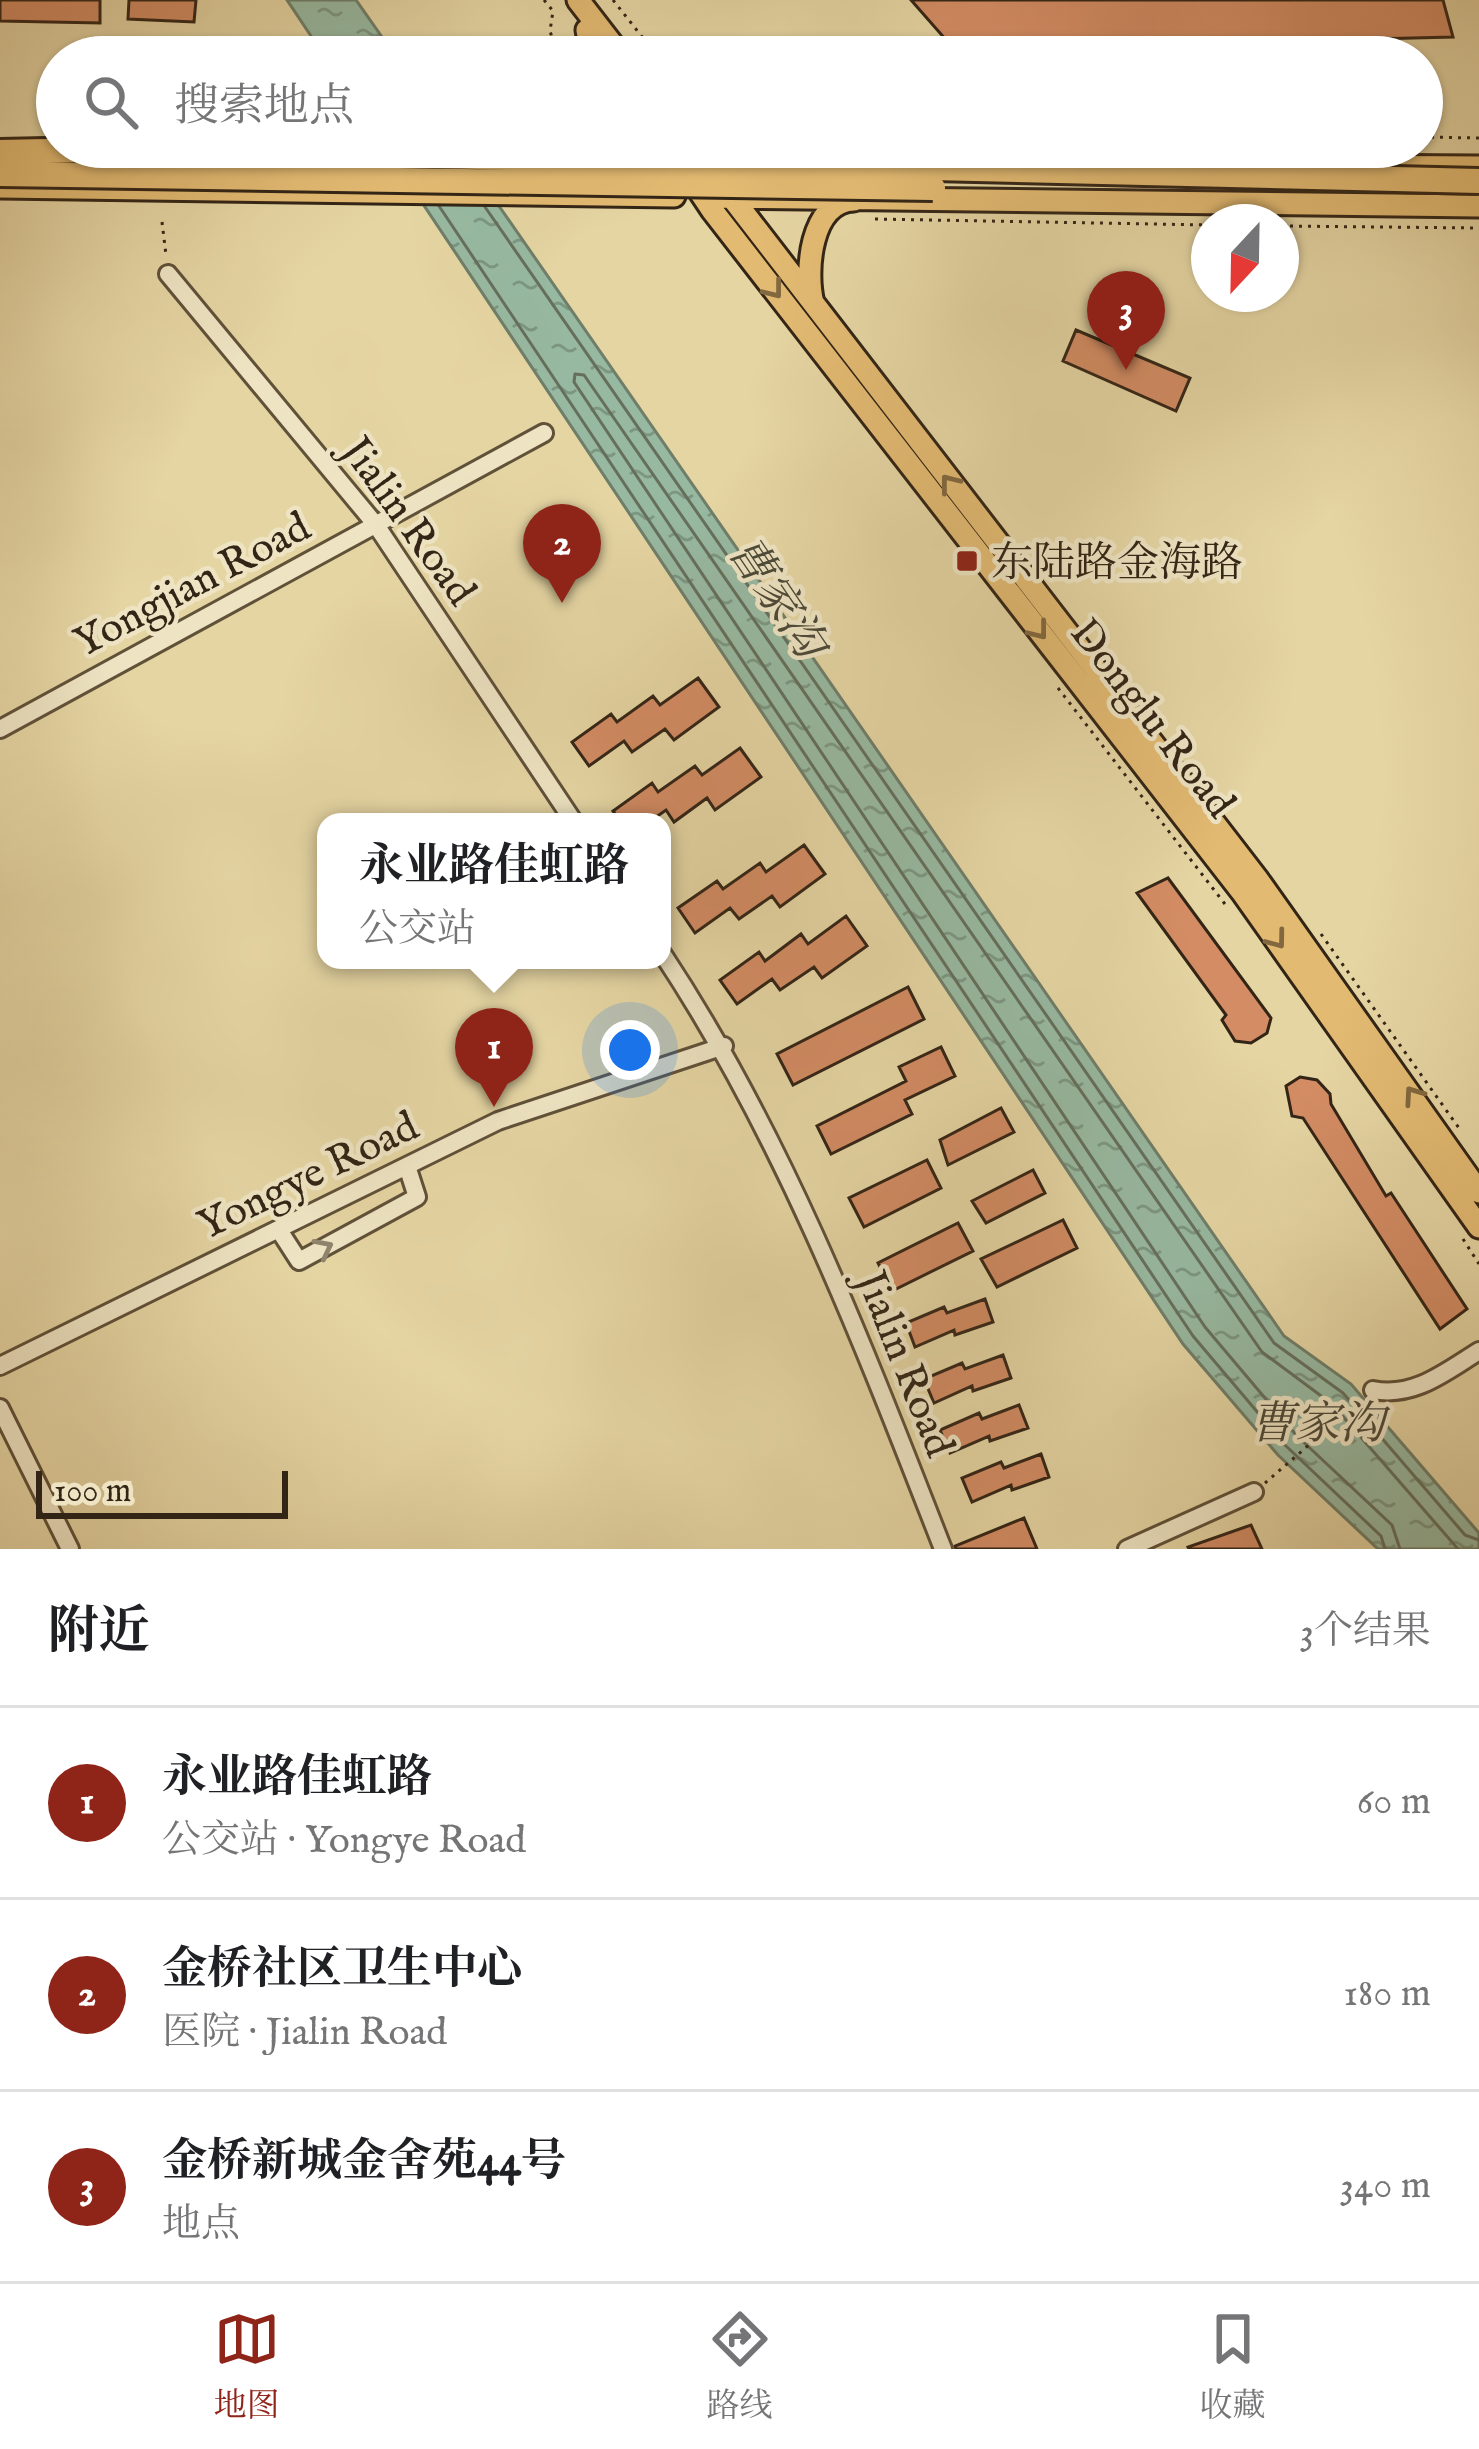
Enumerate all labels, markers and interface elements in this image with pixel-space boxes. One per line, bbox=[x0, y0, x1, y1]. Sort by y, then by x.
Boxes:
search box bbox=[36, 36, 1443, 168]
icon: search bbox=[78, 69, 144, 135]
text: 搜索地点 bbox=[174, 79, 354, 136]
north arrow bbox=[1191, 204, 1299, 312]
pin: 3 bbox=[1087, 271, 1165, 370]
one-way arrow bbox=[760, 276, 781, 298]
street label: Jialin Road bbox=[326, 424, 486, 617]
one-way arrow bbox=[942, 475, 963, 497]
street label: Yongjian Road bbox=[66, 501, 320, 670]
pin: 2 bbox=[523, 504, 601, 603]
water label: 曹家沟 bbox=[714, 526, 840, 675]
place label: 东陆路金海路 bbox=[991, 538, 1243, 591]
marker: 东陆路金海路 bbox=[954, 548, 980, 574]
street label: Donglu Road bbox=[1057, 609, 1246, 830]
one-way arrow bbox=[1024, 618, 1046, 640]
popup bbox=[317, 813, 671, 969]
text: 永业路佳虹路 bbox=[359, 839, 629, 896]
text: 公交站 bbox=[359, 906, 476, 955]
one-way arrow bbox=[1263, 926, 1284, 948]
pin: 1 bbox=[455, 1008, 533, 1107]
your location bbox=[600, 1020, 660, 1080]
one-way arrow bbox=[1405, 1086, 1427, 1108]
street label: Yongye Road bbox=[190, 1101, 428, 1253]
one-way arrow bbox=[312, 1238, 333, 1262]
street label: Jialin Road bbox=[841, 1260, 965, 1465]
water label: 曹家沟 bbox=[1249, 1397, 1390, 1454]
scale bar bbox=[36, 1465, 288, 1518]
text: 100 m bbox=[54, 1471, 131, 1513]
text: 附近 bbox=[48, 1601, 150, 1666]
text: 3个结果 bbox=[1299, 1608, 1431, 1657]
text: 永业路佳虹路 bbox=[162, 1750, 432, 1807]
text: 1 bbox=[80, 1778, 94, 1827]
text: 60 m bbox=[1357, 1778, 1431, 1827]
text: 公交站 · Yongye Road bbox=[162, 1817, 526, 1866]
text: 金桥社区卫生中心 bbox=[162, 1942, 522, 1999]
text: 2 bbox=[78, 1970, 96, 2019]
text: 180 m bbox=[1343, 1970, 1431, 2019]
text: 医院 · Jialin Road bbox=[162, 2009, 447, 2058]
text: 金桥新城金舍苑44号 bbox=[162, 2134, 566, 2191]
text: 3 bbox=[80, 2162, 94, 2211]
text: 340 m bbox=[1340, 2162, 1431, 2211]
text: 地点 bbox=[162, 2201, 240, 2250]
tab: 地图 bbox=[214, 2306, 280, 2428]
tab: 路线 bbox=[707, 2306, 773, 2428]
tab: 收藏 bbox=[1200, 2306, 1266, 2428]

